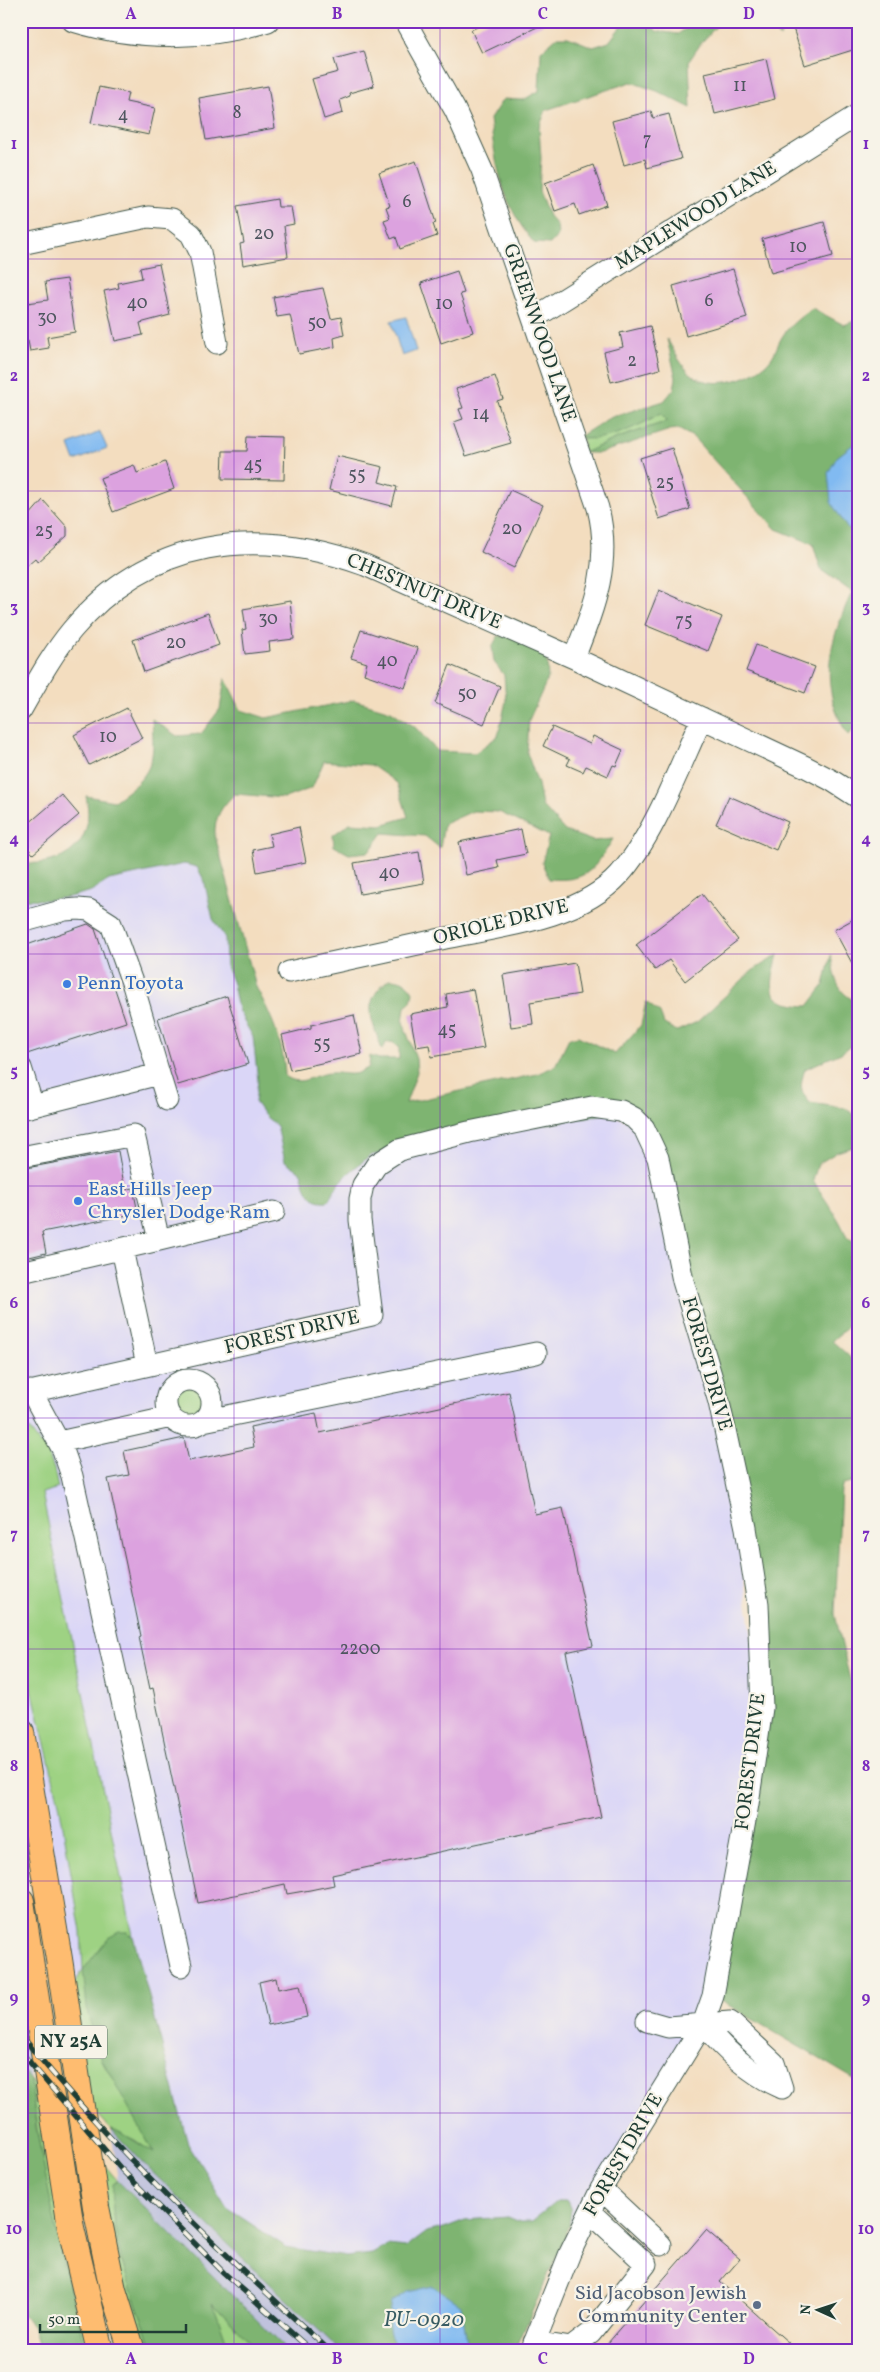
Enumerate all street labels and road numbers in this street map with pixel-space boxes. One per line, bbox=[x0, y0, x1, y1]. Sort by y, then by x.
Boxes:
street label: MAPLEWOOD LANE bbox=[609, 155, 783, 277]
street label: GREENWOOD LANE bbox=[495, 240, 583, 426]
street label: CHESTNUT DRIVE bbox=[342, 547, 506, 637]
street label: ORIOLE DRIVE bbox=[431, 893, 571, 953]
street label: FOREST DRIVE bbox=[674, 1294, 738, 1434]
street label: FOREST DRIVE bbox=[222, 1304, 362, 1362]
street label: FOREST DRIVE bbox=[729, 1692, 773, 1832]
road number: NY 25A bbox=[35, 2025, 107, 2058]
street label: FOREST DRIVE bbox=[577, 2088, 671, 2222]

